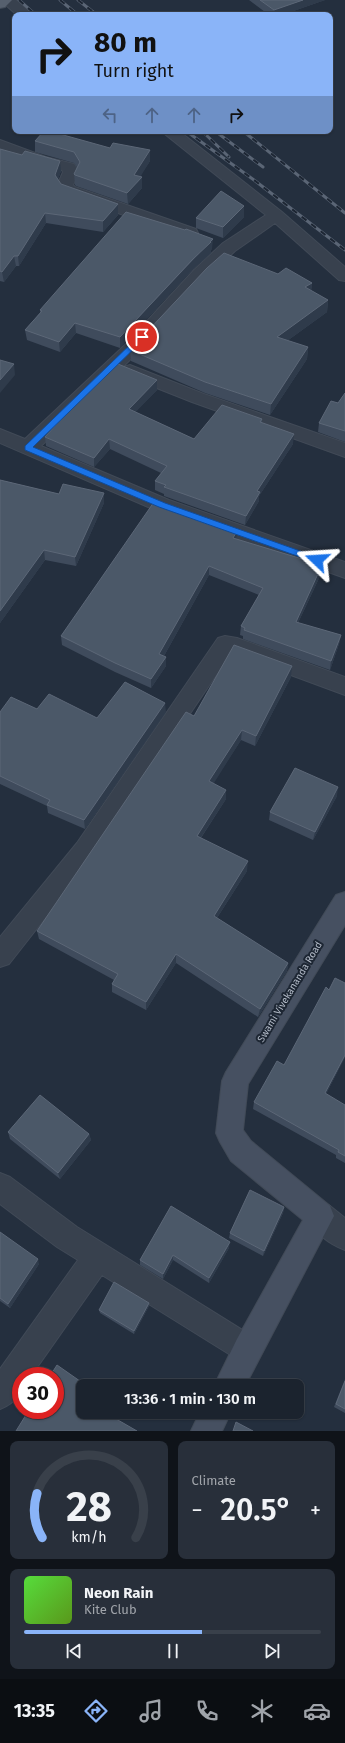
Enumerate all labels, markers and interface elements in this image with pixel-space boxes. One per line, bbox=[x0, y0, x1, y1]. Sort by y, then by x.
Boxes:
text: 80 m bbox=[94, 26, 157, 59]
icon: right bbox=[28, 28, 80, 80]
text: Turn right bbox=[94, 60, 174, 82]
icon: left bbox=[99, 104, 121, 126]
icon: ahead bbox=[141, 104, 163, 126]
icon: ahead bbox=[183, 104, 205, 126]
icon: right bbox=[225, 104, 247, 126]
pin bbox=[125, 320, 159, 354]
icon: arrive bbox=[131, 326, 153, 348]
position arrow bbox=[296, 539, 338, 581]
street label: Swami Vivekananda Road bbox=[255, 939, 325, 1045]
speed limit sign: 30 bbox=[12, 1367, 64, 1419]
text: 13:36 · 1 min · 130 m bbox=[124, 1390, 256, 1408]
text: Climate bbox=[192, 1473, 236, 1488]
text: 28 bbox=[66, 1482, 112, 1532]
text: 20.5° bbox=[221, 1492, 292, 1528]
text: − bbox=[192, 1497, 203, 1524]
text: + bbox=[310, 1497, 321, 1524]
text: km/h bbox=[71, 1529, 106, 1546]
text: Neon Rain bbox=[84, 1584, 153, 1602]
text: Kite Club bbox=[84, 1602, 137, 1617]
icon: previous bbox=[63, 1640, 85, 1662]
icon: pause bbox=[162, 1640, 184, 1662]
icon: next bbox=[261, 1640, 283, 1662]
icon: directions bbox=[82, 1697, 110, 1725]
icon: music bbox=[137, 1697, 165, 1725]
icon: phone bbox=[193, 1697, 221, 1725]
icon: climate bbox=[248, 1697, 276, 1725]
icon: car bbox=[303, 1697, 331, 1725]
text: 13:35 bbox=[14, 1700, 55, 1722]

